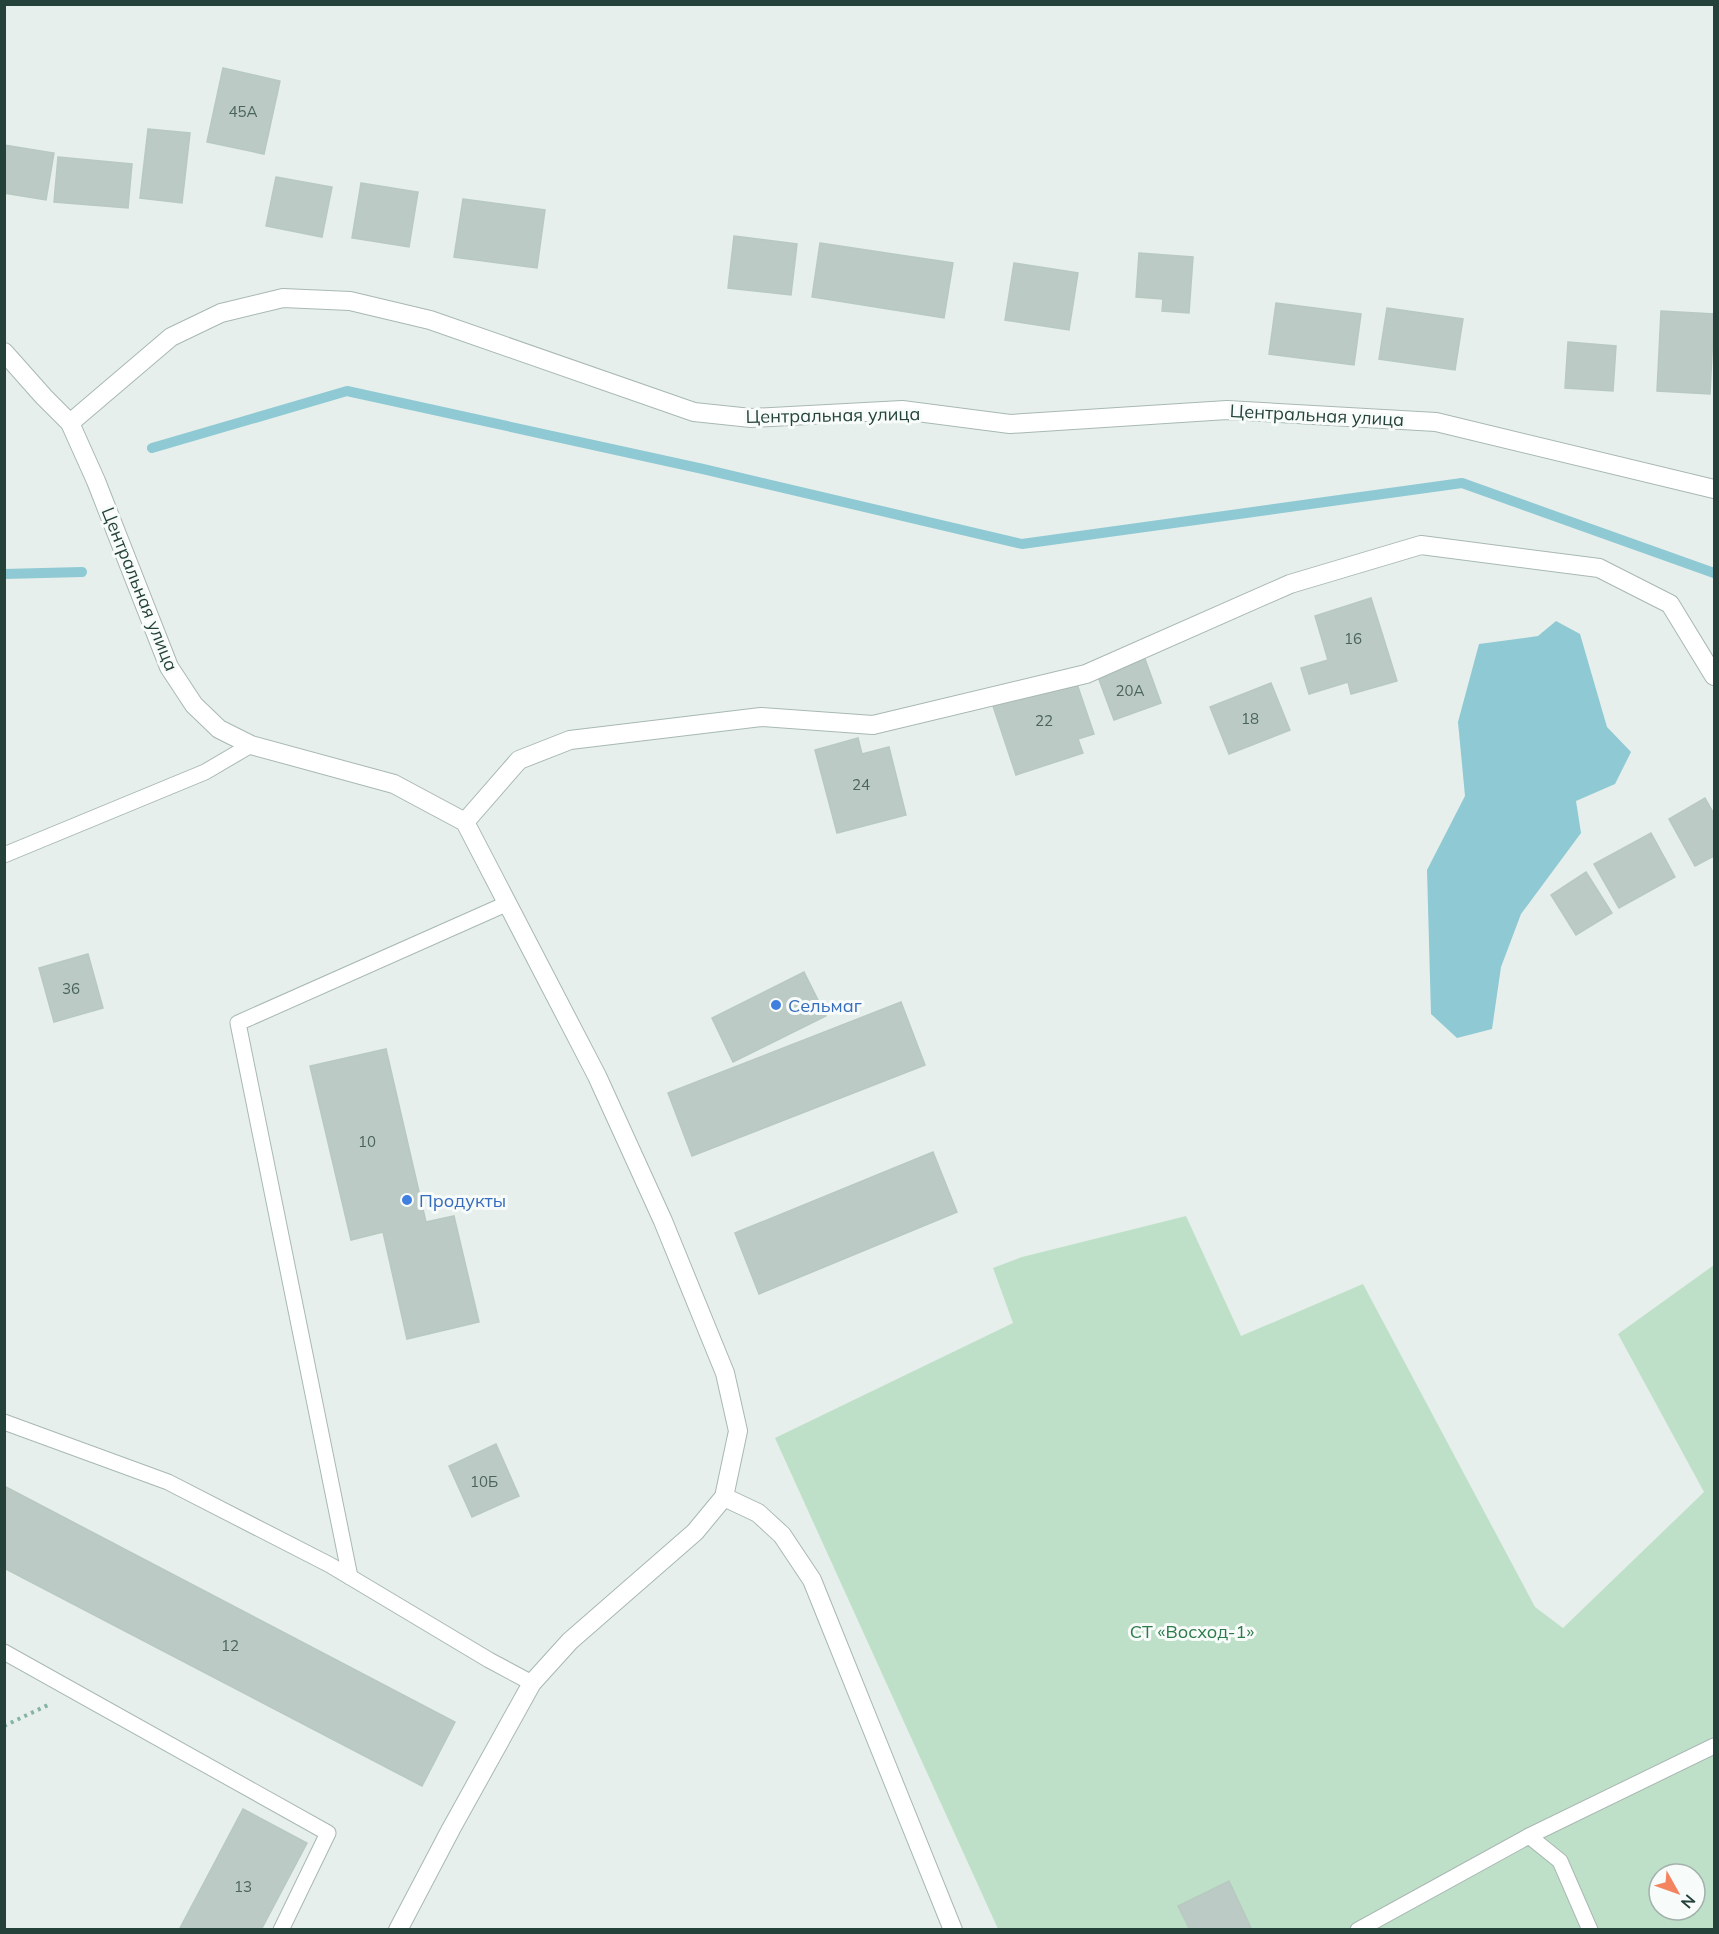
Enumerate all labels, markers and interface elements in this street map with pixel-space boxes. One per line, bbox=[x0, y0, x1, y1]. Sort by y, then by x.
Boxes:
house number: 45А bbox=[228, 102, 258, 121]
street label: Центральная улица bbox=[1229, 399, 1405, 431]
street label: Центральная улица bbox=[746, 402, 920, 428]
street label: Центральная улица bbox=[97, 504, 183, 674]
house number: 16 bbox=[1344, 629, 1362, 648]
house number: 20А bbox=[1115, 681, 1145, 700]
house number: 18 bbox=[1241, 709, 1259, 728]
house number: 22 bbox=[1035, 711, 1053, 730]
house number: 24 bbox=[852, 775, 870, 794]
house number: 36 bbox=[62, 979, 80, 998]
place label: Сельмаг bbox=[788, 994, 862, 1017]
marker: Сельмаг bbox=[769, 998, 783, 1012]
house number: 10 bbox=[358, 1132, 376, 1151]
place label: Продукты bbox=[419, 1189, 506, 1212]
marker: Продукты bbox=[400, 1193, 414, 1207]
house number: 10Б bbox=[470, 1472, 498, 1491]
park label: СТ «Восход-1» bbox=[1130, 1620, 1254, 1643]
house number: 12 bbox=[221, 1636, 239, 1655]
north arrow bbox=[1647, 1862, 1707, 1922]
house number: 13 bbox=[234, 1877, 252, 1896]
text: N bbox=[1677, 1891, 1700, 1913]

